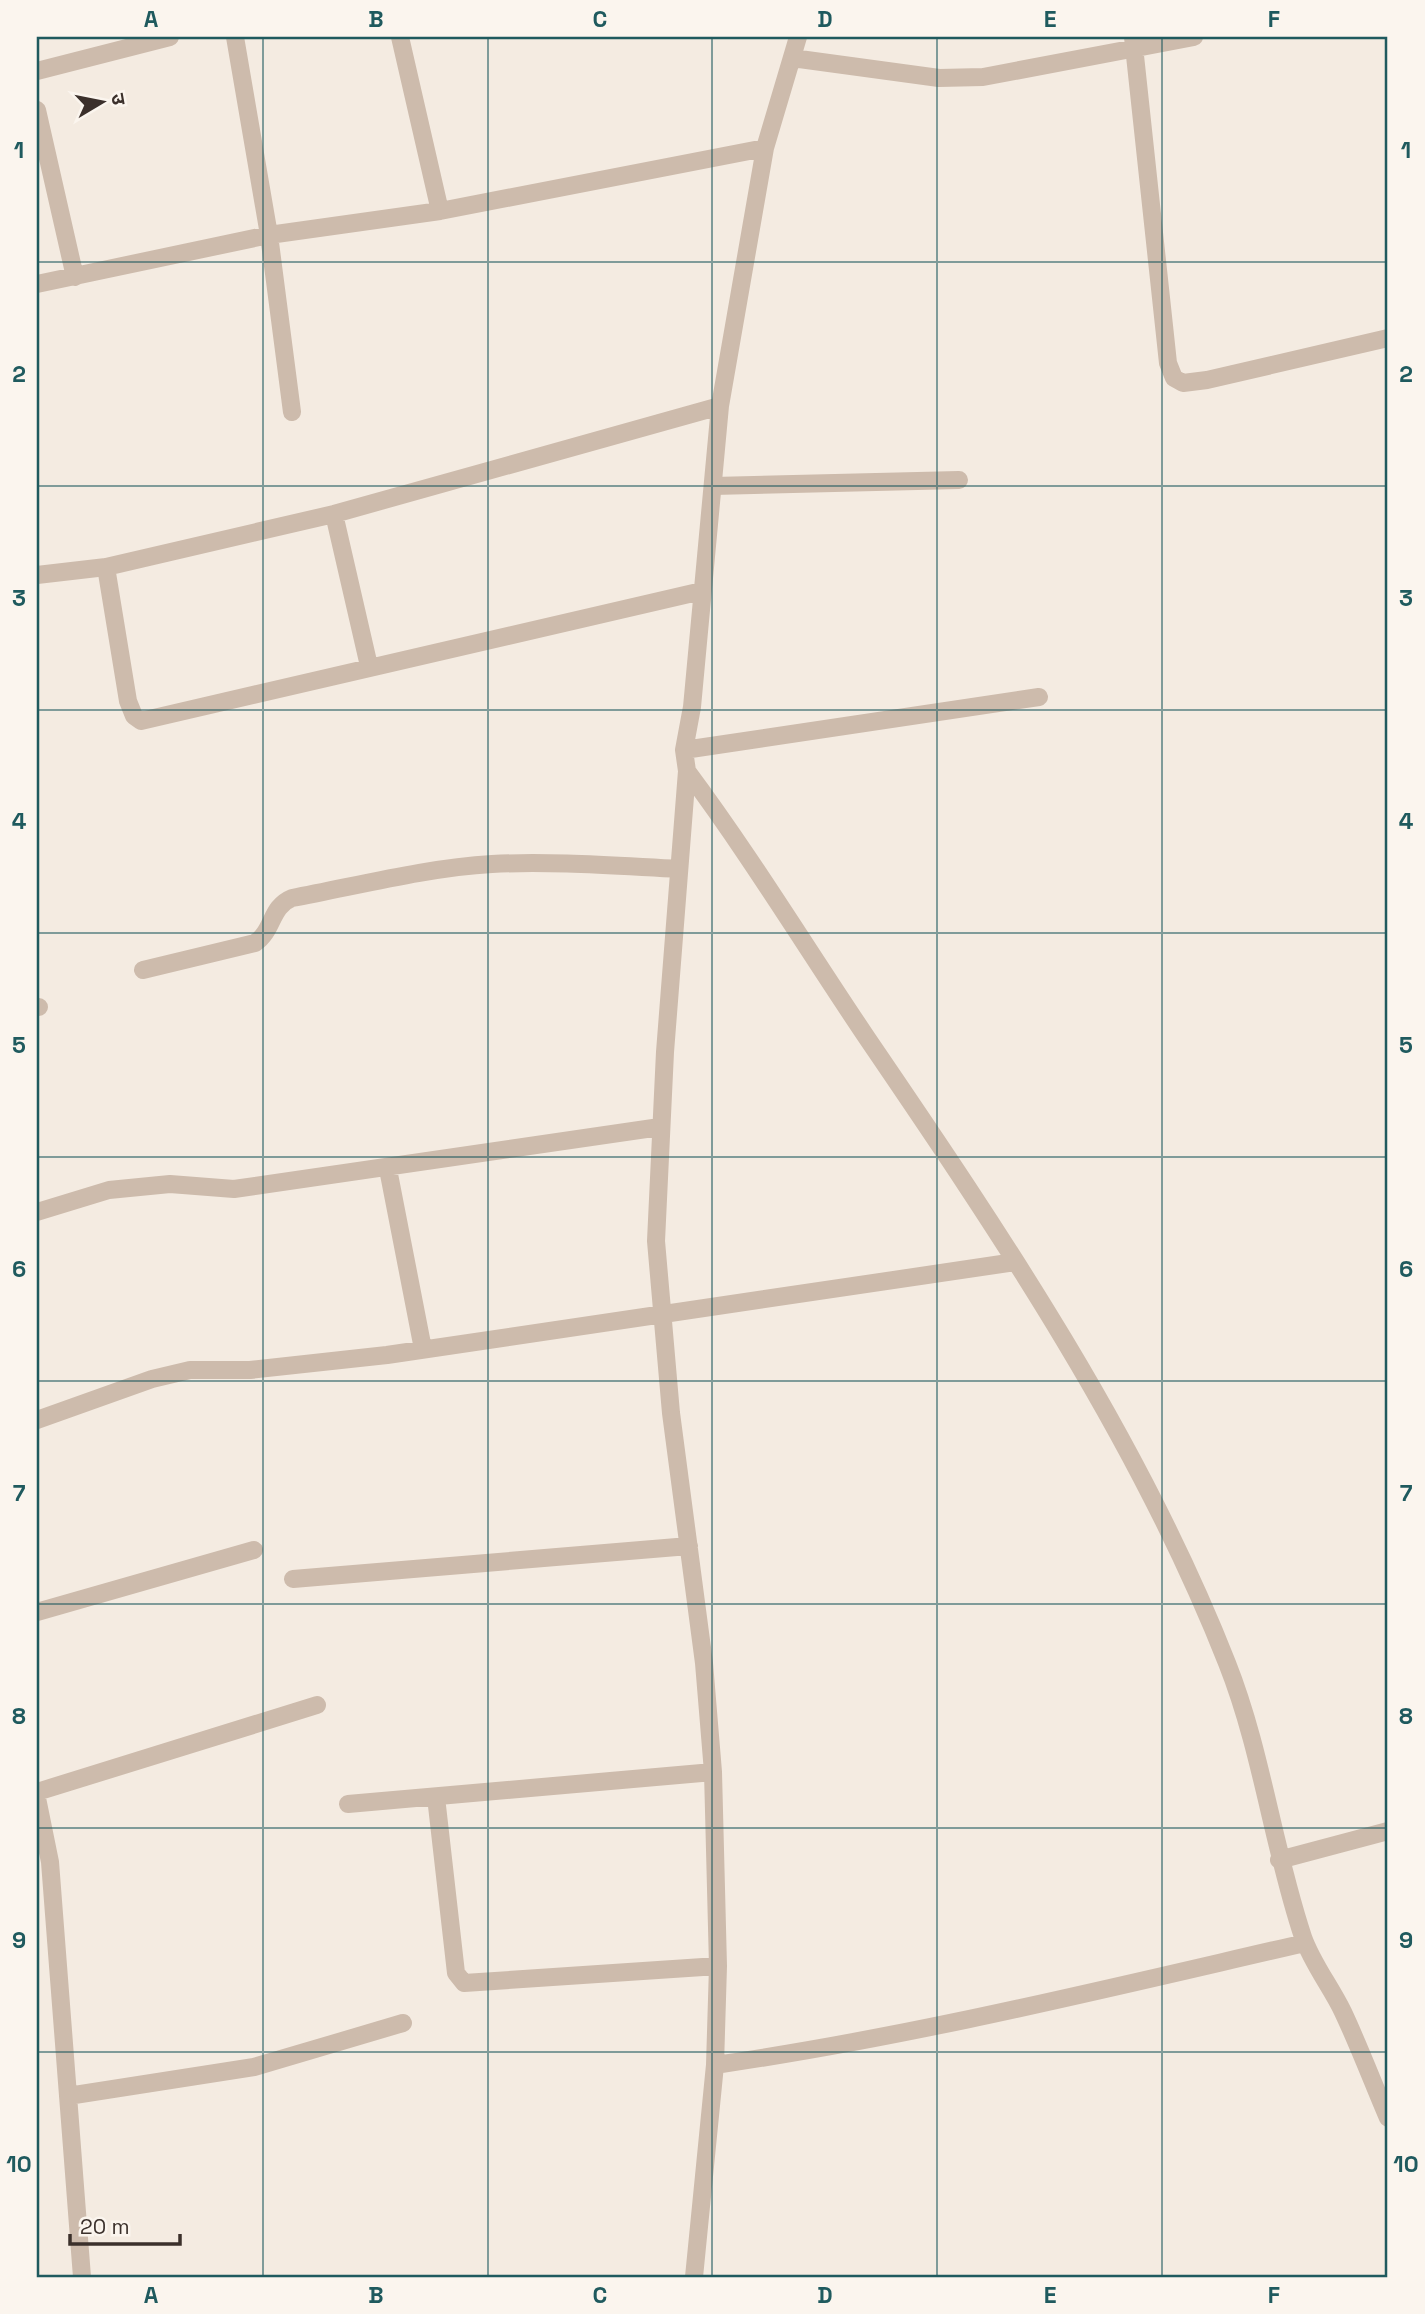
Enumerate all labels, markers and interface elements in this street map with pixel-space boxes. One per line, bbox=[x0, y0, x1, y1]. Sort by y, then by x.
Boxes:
text: A bbox=[144, 4, 159, 34]
text: B bbox=[368, 4, 384, 34]
text: C bbox=[593, 4, 607, 34]
text: D bbox=[817, 4, 833, 34]
text: E bbox=[1044, 4, 1056, 34]
text: F bbox=[1268, 4, 1280, 34]
north arrow bbox=[66, 66, 136, 136]
text: उ bbox=[105, 91, 132, 108]
text: 1 bbox=[14, 135, 24, 165]
text: 1 bbox=[1401, 135, 1411, 165]
text: 2 bbox=[12, 359, 26, 389]
text: 2 bbox=[1399, 359, 1413, 389]
text: 3 bbox=[12, 583, 26, 613]
text: 3 bbox=[1399, 583, 1413, 613]
text: 4 bbox=[12, 806, 27, 836]
text: 4 bbox=[1399, 806, 1414, 836]
text: 5 bbox=[12, 1030, 26, 1060]
text: 5 bbox=[1399, 1030, 1413, 1060]
text: 6 bbox=[12, 1254, 26, 1284]
text: 6 bbox=[1399, 1254, 1413, 1284]
text: 7 bbox=[13, 1478, 26, 1508]
text: 7 bbox=[1400, 1478, 1413, 1508]
text: 8 bbox=[12, 1701, 26, 1731]
text: 8 bbox=[1399, 1701, 1413, 1731]
text: 9 bbox=[12, 1925, 26, 1955]
text: 9 bbox=[1399, 1925, 1413, 1955]
text: 10 bbox=[6, 2149, 32, 2179]
text: 10 bbox=[1393, 2149, 1419, 2179]
scale bar bbox=[70, 2202, 180, 2246]
text: 20 m bbox=[80, 2213, 130, 2240]
text: A bbox=[144, 2280, 159, 2310]
text: B bbox=[368, 2280, 384, 2310]
text: C bbox=[593, 2280, 607, 2310]
text: D bbox=[817, 2280, 833, 2310]
text: E bbox=[1044, 2280, 1056, 2310]
text: F bbox=[1268, 2280, 1280, 2310]

